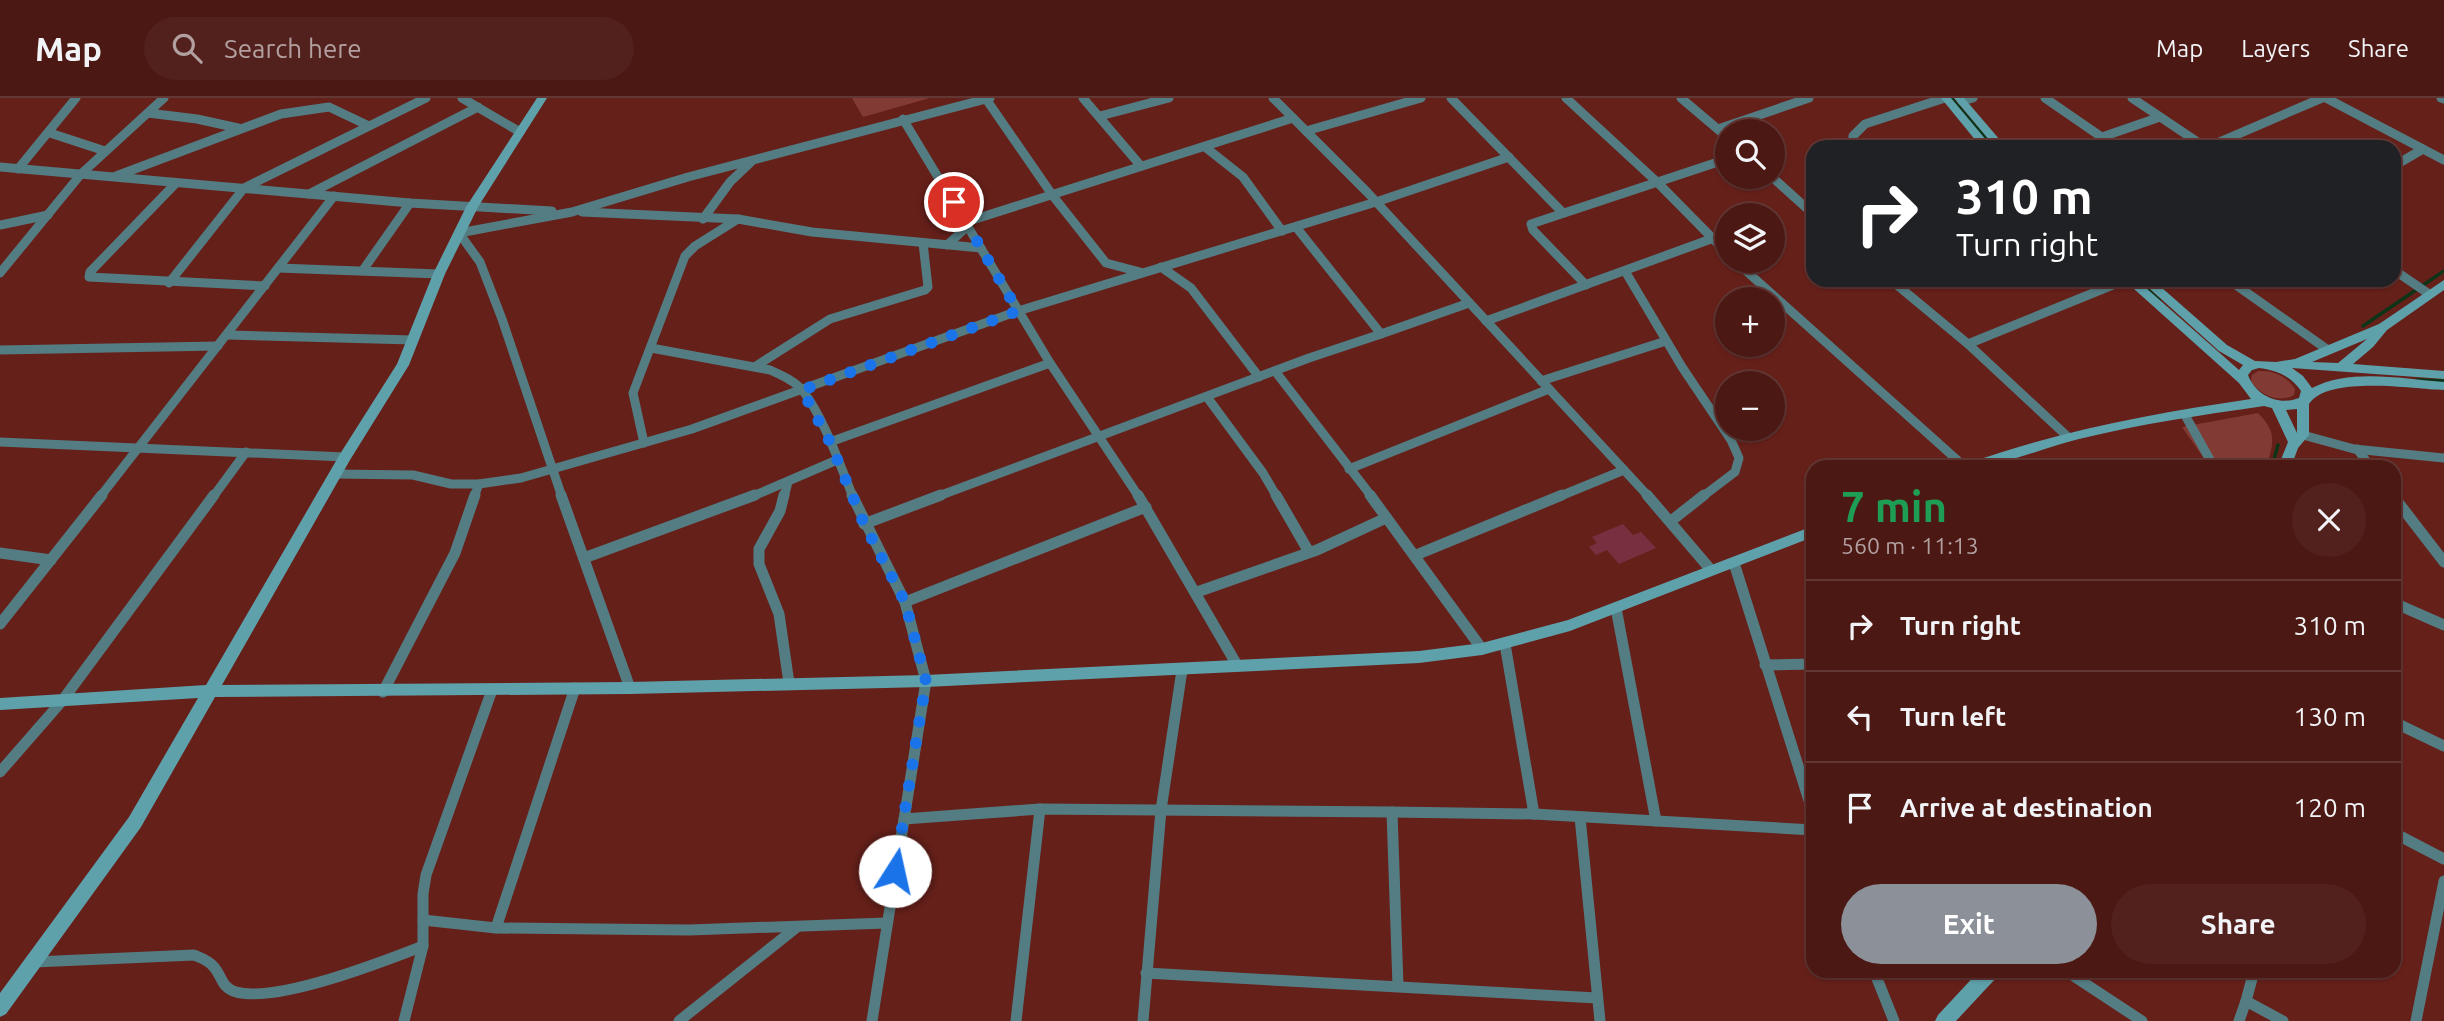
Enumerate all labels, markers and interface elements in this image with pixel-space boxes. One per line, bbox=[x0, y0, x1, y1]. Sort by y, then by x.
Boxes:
search box bbox=[144, 17, 634, 80]
icon: search bbox=[168, 29, 206, 67]
text: Map bbox=[35, 30, 102, 67]
text: Search here bbox=[224, 34, 362, 63]
text: Map bbox=[2156, 35, 2203, 62]
text: Layers bbox=[2241, 35, 2310, 62]
text: Share bbox=[2348, 35, 2409, 62]
map controls bbox=[1715, 119, 1785, 441]
button: search bbox=[1715, 119, 1785, 189]
icon: right bbox=[1841, 168, 1932, 259]
text: 310 m bbox=[1956, 168, 2093, 223]
pin bbox=[924, 172, 984, 232]
icon: arrive bbox=[935, 183, 973, 221]
button: layers bbox=[1715, 203, 1785, 273]
text: Turn right bbox=[1956, 226, 2098, 262]
button: + bbox=[1715, 287, 1785, 357]
button: − bbox=[1715, 371, 1785, 441]
text: 7 min bbox=[1841, 483, 1947, 530]
button: close bbox=[2292, 483, 2366, 557]
text: 560 m · 11:13 bbox=[1841, 533, 1979, 558]
icon: right bbox=[1841, 607, 1879, 645]
text: Turn right bbox=[1900, 611, 2021, 640]
text: 310 m bbox=[2294, 611, 2366, 640]
icon: left bbox=[1841, 698, 1879, 736]
text: Turn left bbox=[1900, 702, 2006, 731]
text: 130 m bbox=[2294, 702, 2366, 731]
icon: arrive bbox=[1841, 789, 1879, 827]
text: Arrive at destination bbox=[1900, 793, 2153, 822]
text: 120 m bbox=[2294, 793, 2366, 822]
position arrow bbox=[858, 834, 932, 908]
button: Exit bbox=[1841, 884, 2097, 964]
button: Share bbox=[2111, 884, 2366, 964]

